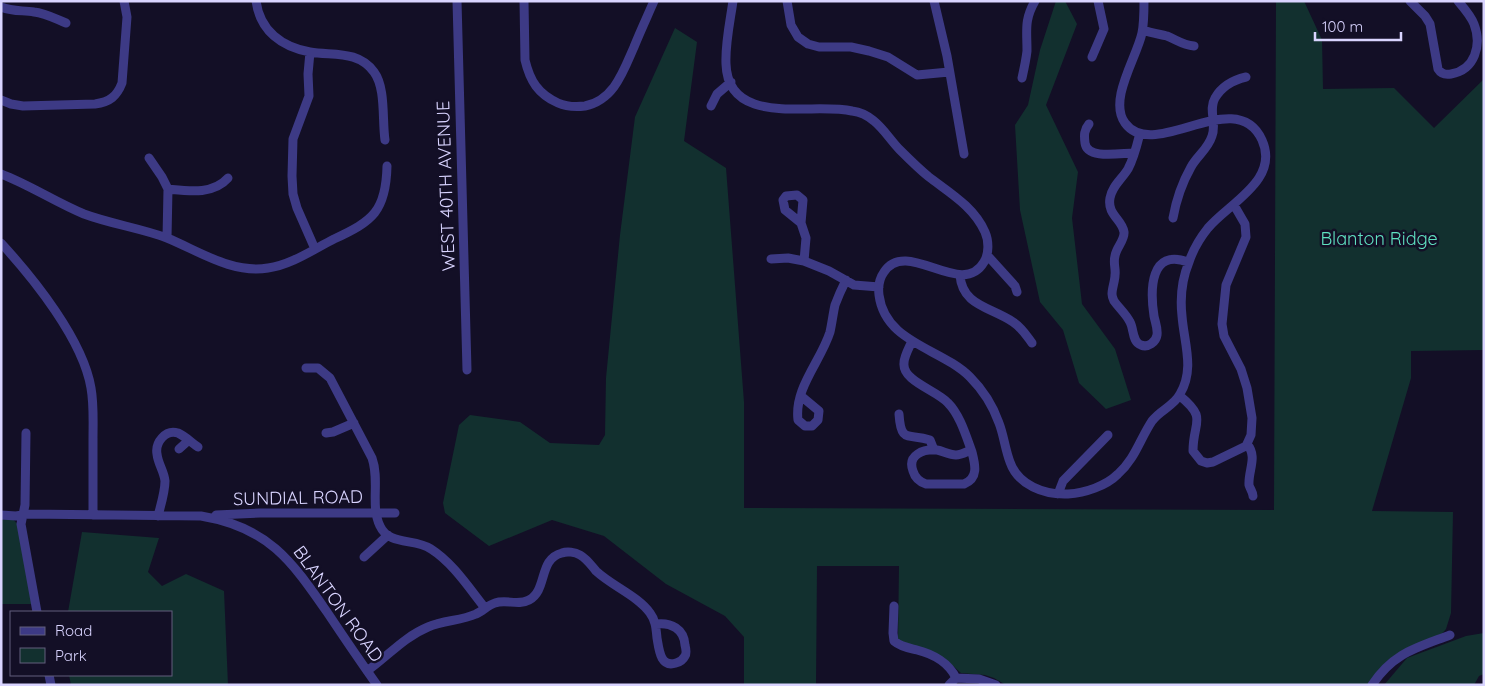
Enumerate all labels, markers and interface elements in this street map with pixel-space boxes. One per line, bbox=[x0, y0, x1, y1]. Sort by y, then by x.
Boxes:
scale bar bbox=[1315, 10, 1401, 42]
text: 100 m bbox=[1322, 17, 1363, 36]
street label: WEST 40TH AVENUE bbox=[431, 100, 460, 272]
park label: Blanton Ridge bbox=[1320, 227, 1438, 250]
street label: SUNDIAL ROAD bbox=[233, 485, 363, 510]
street label: BLANTON ROAD bbox=[288, 541, 388, 667]
legend bbox=[10, 611, 172, 676]
text: Road bbox=[55, 621, 92, 640]
text: Park bbox=[55, 646, 87, 665]

